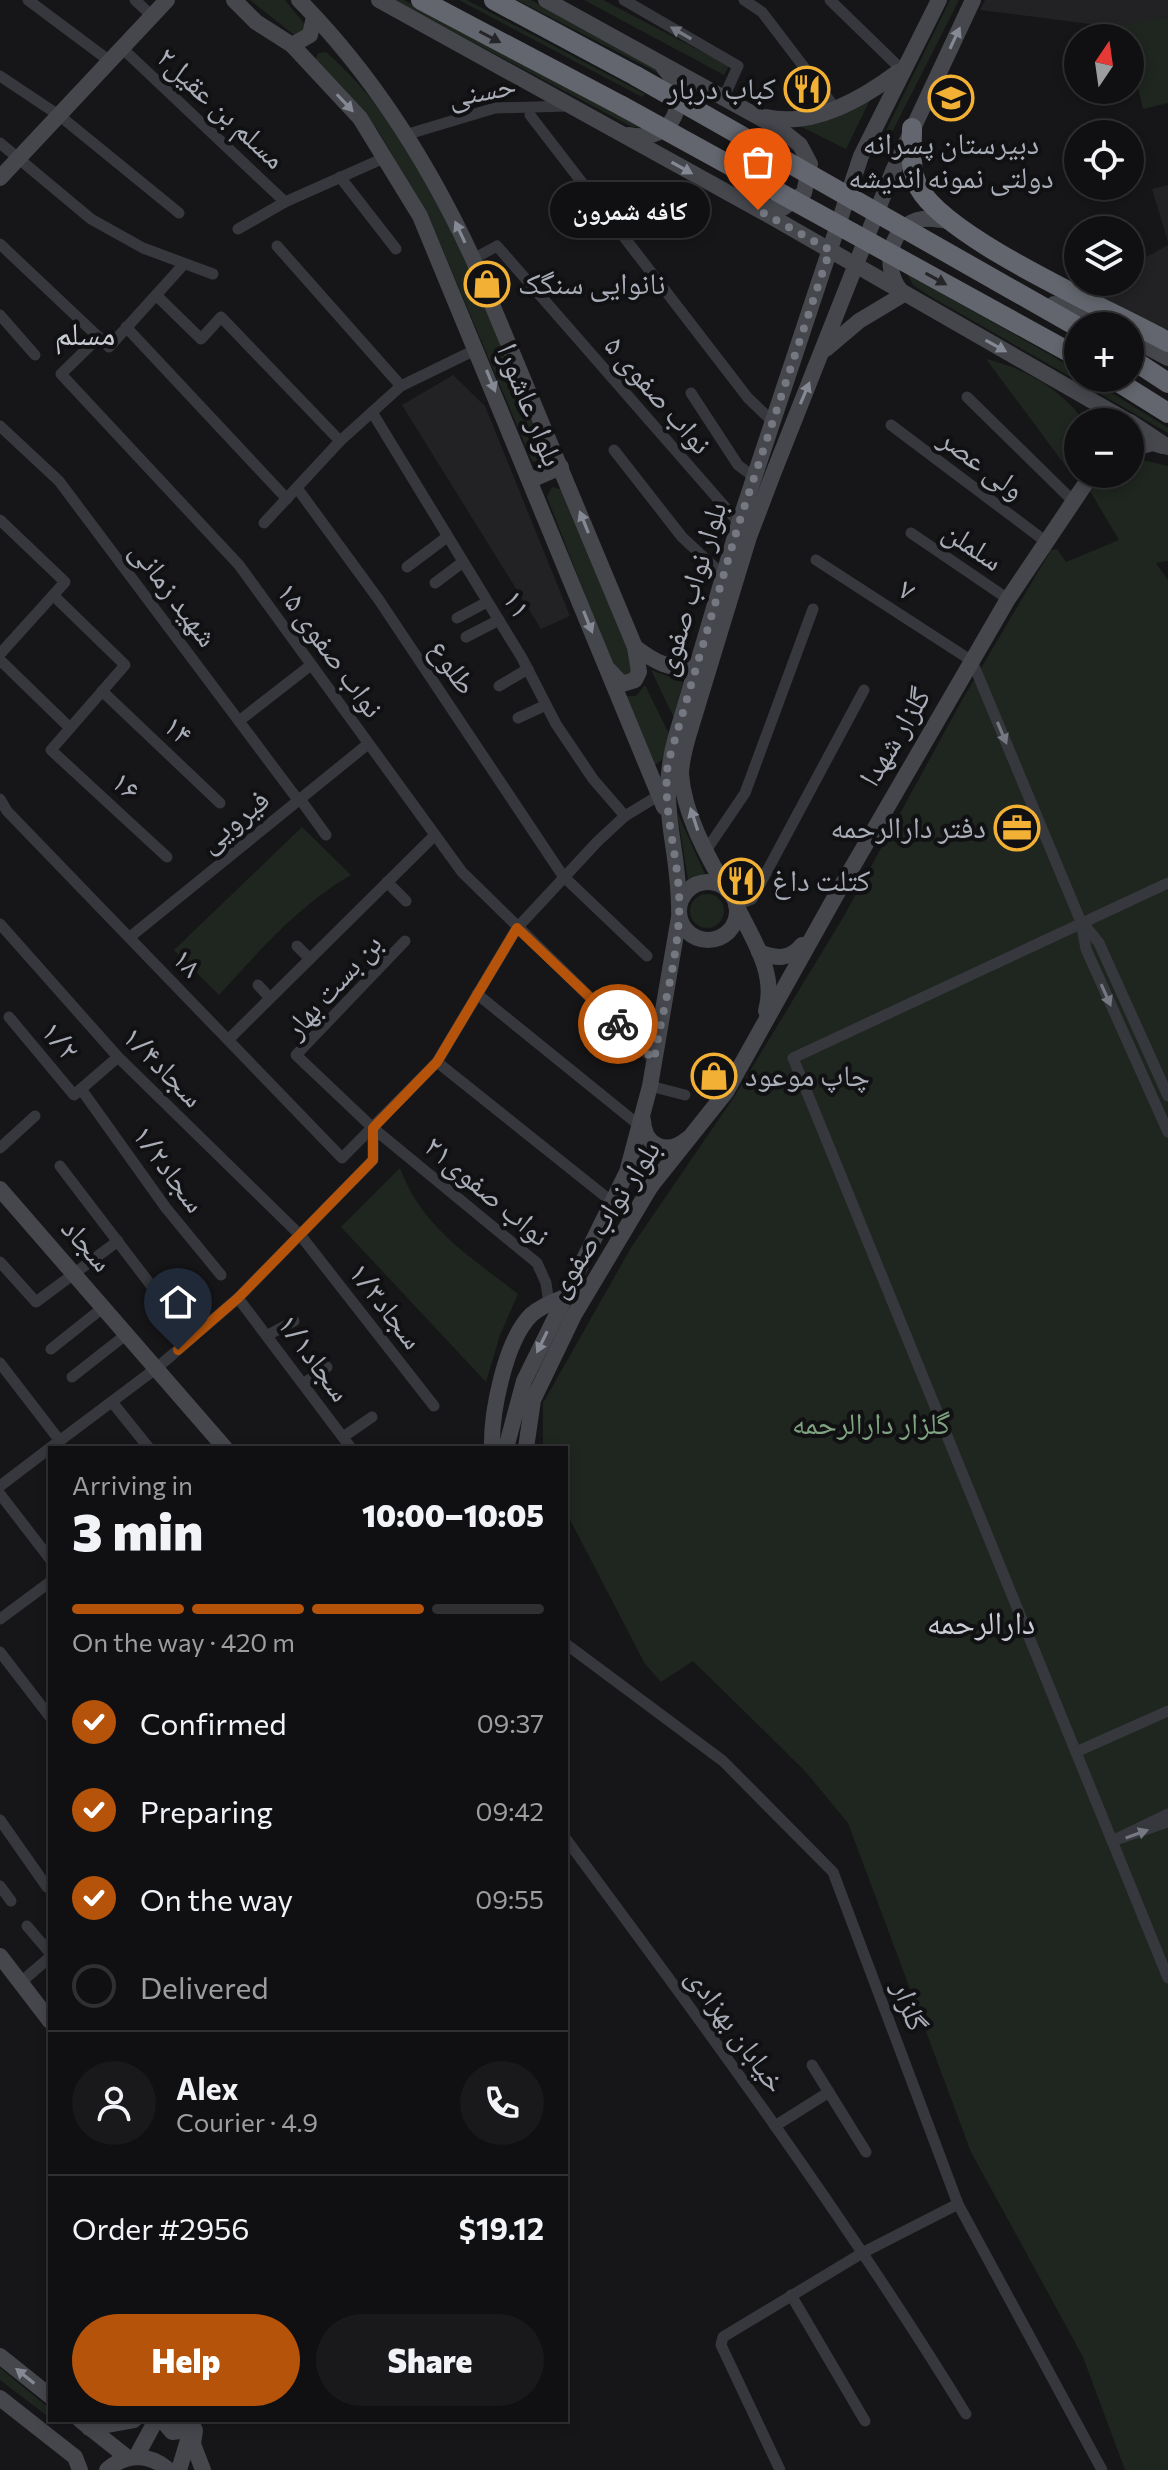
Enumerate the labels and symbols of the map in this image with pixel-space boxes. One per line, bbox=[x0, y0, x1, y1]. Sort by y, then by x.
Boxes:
north arrow bbox=[1064, 24, 1144, 104]
one-way arrow bbox=[670, 26, 692, 40]
one-way arrow bbox=[948, 27, 962, 50]
one-way arrow bbox=[479, 30, 502, 43]
street label: مسلم بن عقیل۲ bbox=[148, 37, 295, 178]
street label: حسنی bbox=[444, 64, 519, 115]
restaurant icon: کباب دربار bbox=[783, 65, 831, 113]
place label: کباب دربار bbox=[666, 68, 776, 106]
school or university icon: دبیرستان پسرانه دولتی نمونه اندیشه bbox=[927, 74, 975, 122]
one-way arrow bbox=[336, 93, 354, 112]
place label: دبیرستان پسرانه دولتی نمونه اندیشه bbox=[848, 123, 1054, 196]
pin bbox=[724, 128, 792, 210]
one-way arrow bbox=[670, 161, 693, 174]
callout: کافه شمرون bbox=[550, 182, 710, 238]
one-way arrow bbox=[453, 220, 467, 243]
shop icon: نانوایی سنگک bbox=[463, 260, 511, 308]
place label: نانوایی سنگک bbox=[518, 263, 665, 302]
one-way arrow bbox=[924, 272, 947, 286]
district label: مسلم bbox=[55, 312, 115, 355]
street label: نواب صفوی ۵ bbox=[597, 326, 722, 462]
street label: بلوار عاشورا bbox=[490, 337, 574, 471]
one-way arrow bbox=[985, 340, 1008, 353]
one-way arrow bbox=[484, 369, 497, 393]
one-way arrow bbox=[798, 382, 811, 405]
street label: ولی عصر bbox=[931, 417, 1034, 508]
street label: بلوار نواب صفوی bbox=[645, 497, 735, 680]
one-way arrow bbox=[577, 510, 590, 534]
street label: سلملن bbox=[936, 511, 1011, 579]
street label: شهید زمانی bbox=[122, 532, 228, 654]
street label: ۷ bbox=[893, 569, 924, 607]
street label: نواب صفوی ۱۵ bbox=[269, 573, 394, 725]
street label: ۱۱ bbox=[496, 581, 542, 624]
one-way arrow bbox=[581, 610, 594, 634]
street label: طلوع bbox=[421, 631, 487, 702]
street label: گلزار شهدا bbox=[849, 680, 938, 792]
street label: ۱۴ bbox=[157, 705, 202, 751]
one-way arrow bbox=[996, 721, 1009, 745]
street label: ۱۶ bbox=[105, 761, 150, 807]
street label: فیرویی bbox=[190, 779, 277, 860]
office icon: دفتر دارالرحمه bbox=[993, 804, 1041, 852]
one-way arrow bbox=[687, 807, 700, 831]
place label: دفتر دارالرحمه bbox=[831, 807, 986, 844]
restaurant icon: کتلت داغ bbox=[717, 857, 765, 905]
place label: کتلت داغ bbox=[772, 860, 871, 900]
street label: بن بست بهار bbox=[274, 924, 389, 1047]
street label: ۱۸ bbox=[166, 939, 212, 984]
one-way arrow bbox=[1100, 983, 1113, 1007]
courier bbox=[578, 984, 658, 1064]
street label: ۱/۲ bbox=[35, 1012, 89, 1067]
street label: ۱/۴سجاد bbox=[116, 1017, 213, 1114]
shop icon: چاپ موعود bbox=[690, 1052, 738, 1100]
place label: چاپ موعود bbox=[745, 1055, 870, 1094]
street label: ۱/۲سجاد bbox=[126, 1116, 216, 1219]
street label: ۲۱نواب صفوی bbox=[417, 1126, 559, 1254]
street label: بلوار نواب صفوی bbox=[537, 1132, 668, 1304]
street label: سجاد bbox=[55, 1209, 123, 1278]
street label: ۱/۳سجاد bbox=[342, 1254, 433, 1355]
pin bbox=[144, 1268, 212, 1350]
street label: ۱/۱سجاد bbox=[271, 1305, 361, 1408]
one-way arrow bbox=[535, 1330, 549, 1354]
park label: گلزار دارالرحمه bbox=[792, 1403, 950, 1440]
district label: دارالرحمه bbox=[927, 1601, 1035, 1641]
one-way arrow bbox=[1125, 1827, 1149, 1839]
street label: خیابان بهزادی bbox=[678, 1958, 796, 2100]
street label: گلزار bbox=[886, 1974, 938, 2035]
one-way arrow bbox=[15, 2368, 35, 2385]

